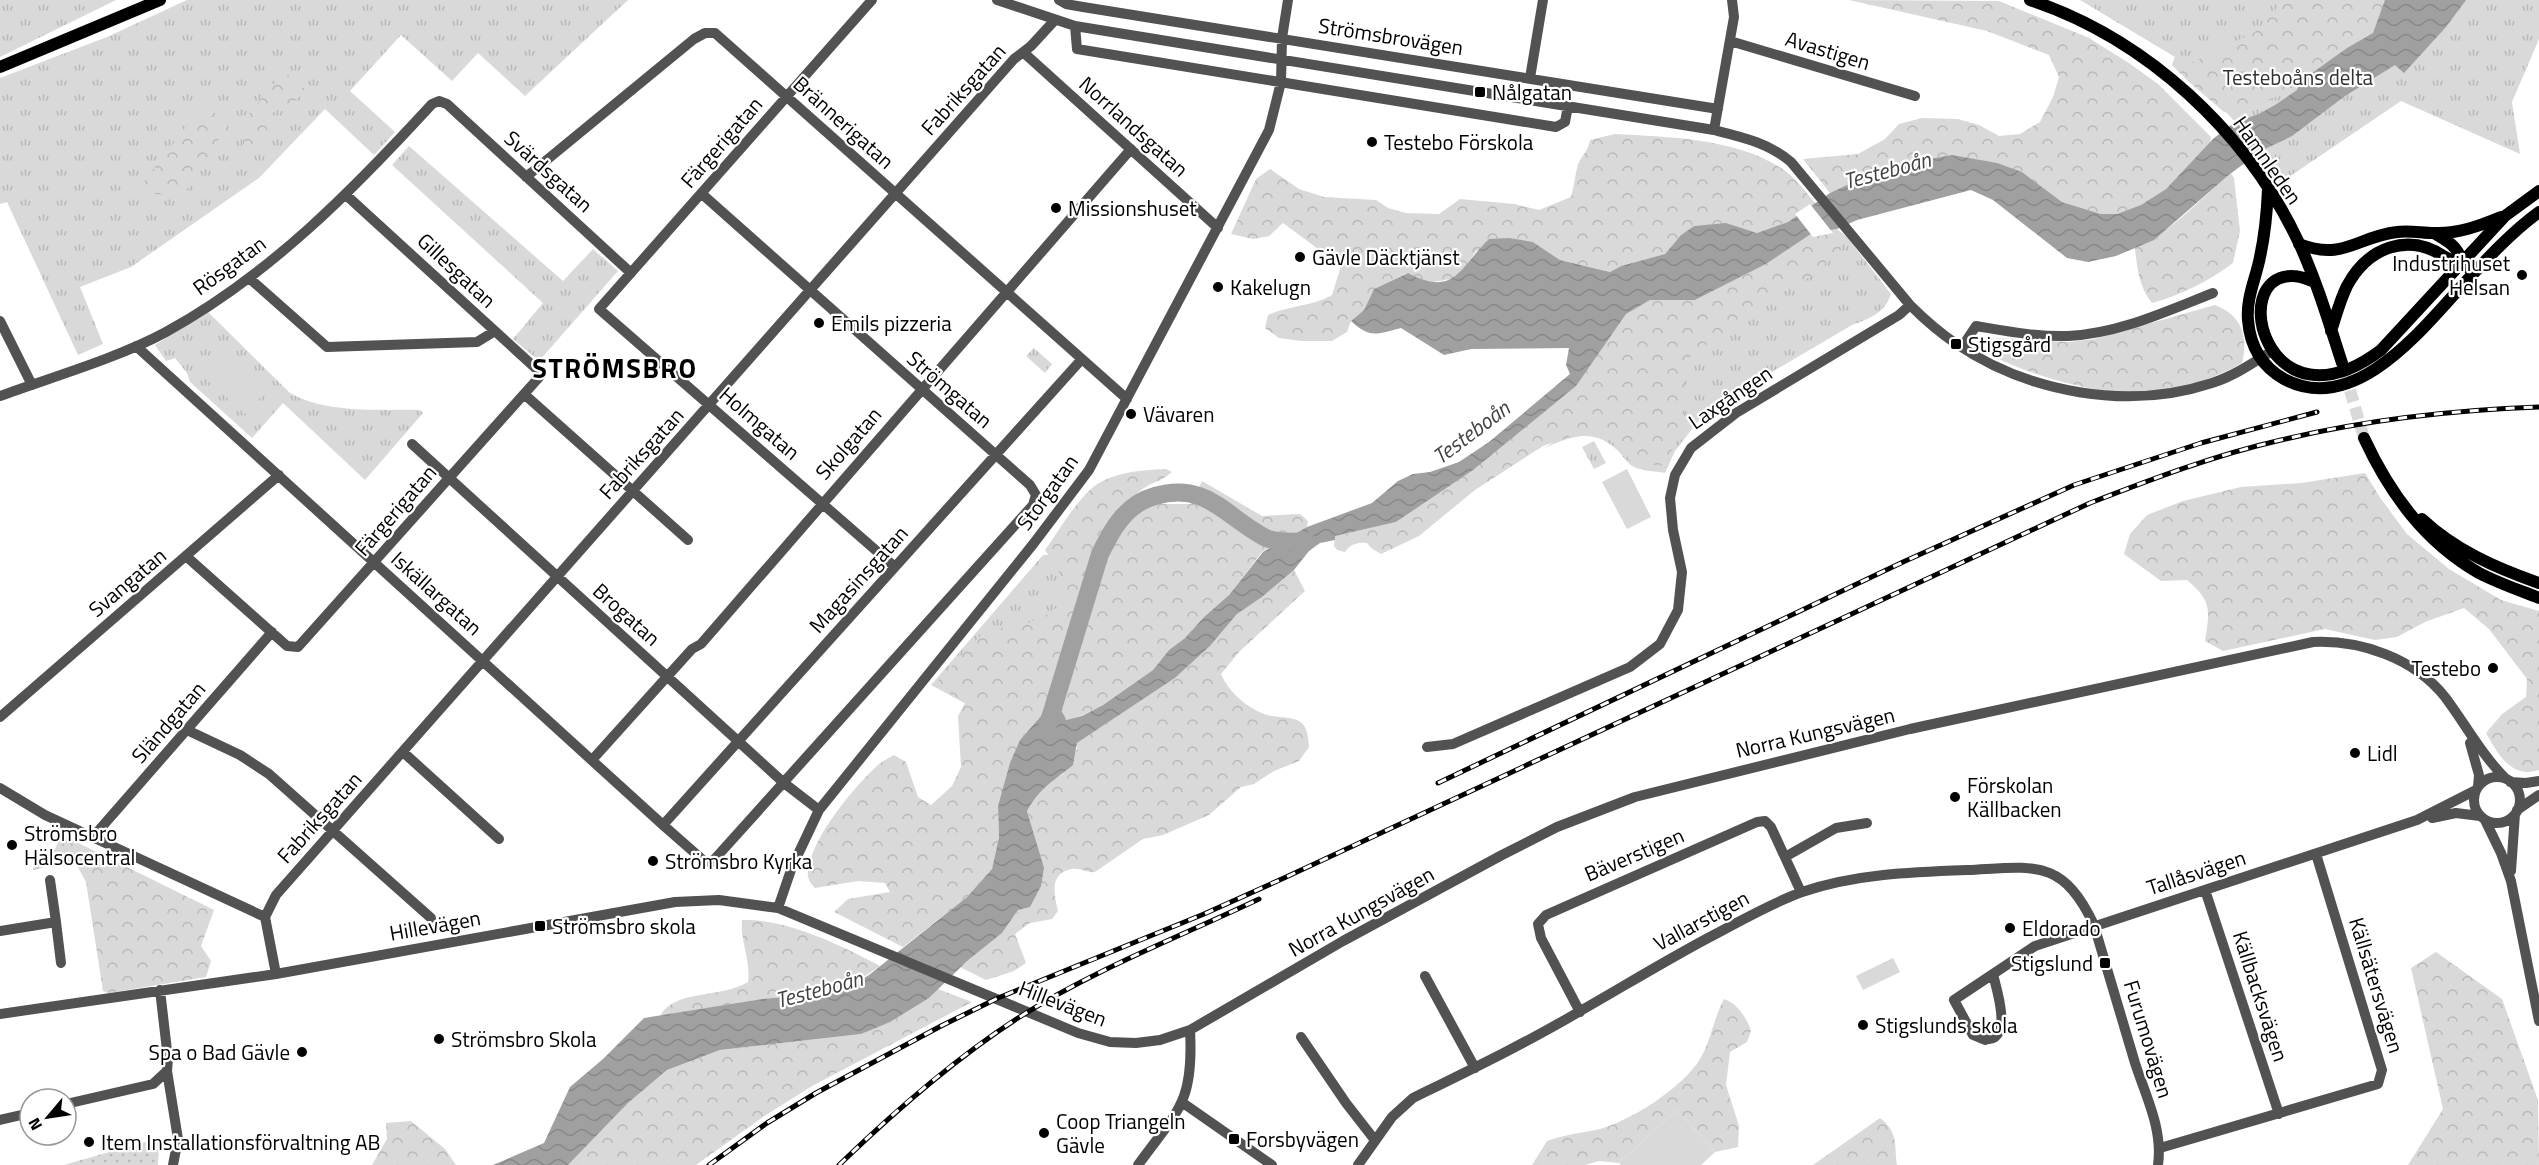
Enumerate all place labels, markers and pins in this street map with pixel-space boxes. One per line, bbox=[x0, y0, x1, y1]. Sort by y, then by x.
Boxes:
place label: Nålgatan bbox=[1492, 76, 1572, 108]
marker: Nålgatan bbox=[1473, 85, 1487, 99]
place label: Testebo Förskola bbox=[1384, 126, 1534, 158]
marker: Testebo Förskola bbox=[1365, 135, 1379, 149]
place label: Missionshuset bbox=[1068, 192, 1197, 224]
marker: Missionshuset bbox=[1049, 201, 1063, 215]
place label: Gävle Däcktjänst bbox=[1312, 241, 1460, 273]
place label: Industrihuset Helsan bbox=[2392, 247, 2511, 303]
marker: Gävle Däcktjänst bbox=[1293, 250, 1307, 264]
marker: Industrihuset Helsan bbox=[2515, 268, 2529, 282]
place label: Kakelugn bbox=[1230, 271, 1311, 303]
marker: Kakelugn bbox=[1211, 280, 1225, 294]
place label: Emils pizzeria bbox=[831, 307, 952, 339]
marker: Emils pizzeria bbox=[812, 316, 826, 330]
place label: Stigsgård bbox=[1968, 328, 2051, 360]
marker: Stigsgård bbox=[1949, 337, 1963, 351]
place label: Vävaren bbox=[1143, 398, 1214, 430]
marker: Vävaren bbox=[1124, 407, 1138, 421]
place label: Testebo bbox=[2411, 652, 2481, 684]
marker: Testebo bbox=[2486, 661, 2500, 675]
place label: Lidl bbox=[2367, 737, 2398, 769]
marker: Lidl bbox=[2348, 746, 2362, 760]
place label: Förskolan Källbacken bbox=[1967, 769, 2062, 825]
marker: Förskolan Källbacken bbox=[1948, 790, 1962, 804]
place label: Strömsbro Hälsocentral bbox=[24, 817, 135, 873]
marker: Strömsbro Hälsocentral bbox=[5, 838, 19, 852]
place label: Strömsbro Kyrka bbox=[665, 845, 813, 877]
marker: Strömsbro Kyrka bbox=[646, 854, 660, 868]
place label: Strömsbro skola bbox=[552, 910, 696, 942]
place label: Eldorado bbox=[2022, 912, 2101, 944]
marker: Strömsbro skola bbox=[533, 919, 547, 933]
marker: Eldorado bbox=[2003, 921, 2017, 935]
place label: Stigslund bbox=[2011, 947, 2093, 979]
marker: Stigslund bbox=[2098, 956, 2112, 970]
place label: Stigslunds skola bbox=[1875, 1009, 2018, 1041]
marker: Stigslunds skola bbox=[1856, 1018, 1870, 1032]
place label: Strömsbro Skola bbox=[451, 1023, 597, 1055]
marker: Strömsbro Skola bbox=[432, 1032, 446, 1046]
place label: Spa o Bad Gävle bbox=[149, 1036, 290, 1068]
marker: Spa o Bad Gävle bbox=[295, 1045, 309, 1059]
place label: Coop Triangeln Gävle bbox=[1056, 1105, 1186, 1161]
place label: Forsbyvägen bbox=[1246, 1123, 1359, 1155]
place label: Item Installationsförvaltning AB bbox=[101, 1126, 381, 1158]
marker: Coop Triangeln Gävle bbox=[1037, 1126, 1051, 1140]
marker: Forsbyvägen bbox=[1227, 1132, 1241, 1146]
marker: Item Installationsförvaltning AB bbox=[82, 1135, 96, 1149]

